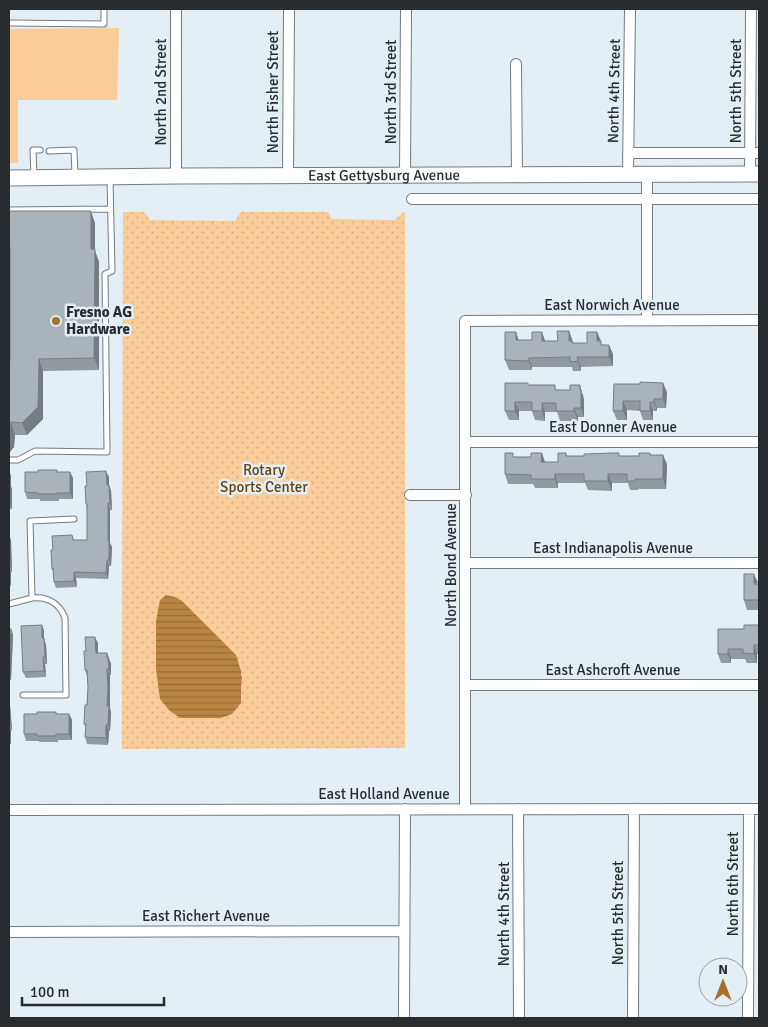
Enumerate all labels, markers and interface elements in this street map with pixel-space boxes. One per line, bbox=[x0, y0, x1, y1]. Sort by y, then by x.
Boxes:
street label: North Fisher Street bbox=[264, 31, 282, 153]
street label: North 2nd Street bbox=[152, 38, 170, 146]
street label: North 4th Street bbox=[604, 39, 624, 143]
street label: North 5th Street bbox=[727, 39, 745, 143]
street label: North 3rd Street bbox=[382, 40, 400, 144]
street label: East Gettysburg Avenue bbox=[308, 166, 460, 185]
street label: East Norwich Avenue bbox=[544, 296, 680, 314]
place label: Fresno AG Hardware bbox=[66, 303, 132, 338]
marker: Fresno AG Hardware bbox=[50, 315, 62, 327]
street label: East Donner Avenue bbox=[549, 418, 677, 436]
park label: Rotary Sports Center bbox=[220, 461, 308, 496]
street label: North Bond Avenue bbox=[442, 503, 460, 627]
street label: East Indianapolis Avenue bbox=[533, 539, 693, 557]
street label: East Ashcroft Avenue bbox=[545, 661, 681, 679]
street label: East Holland Avenue bbox=[318, 785, 450, 803]
street label: North 6th Street bbox=[724, 832, 742, 936]
street label: North 5th Street bbox=[609, 861, 627, 965]
street label: North 4th Street bbox=[495, 862, 513, 966]
street label: East Richert Avenue bbox=[142, 907, 270, 925]
north arrow bbox=[698, 957, 748, 1007]
text: N bbox=[718, 961, 728, 978]
scale bar bbox=[22, 974, 165, 1006]
text: 100 m bbox=[30, 983, 70, 1001]

